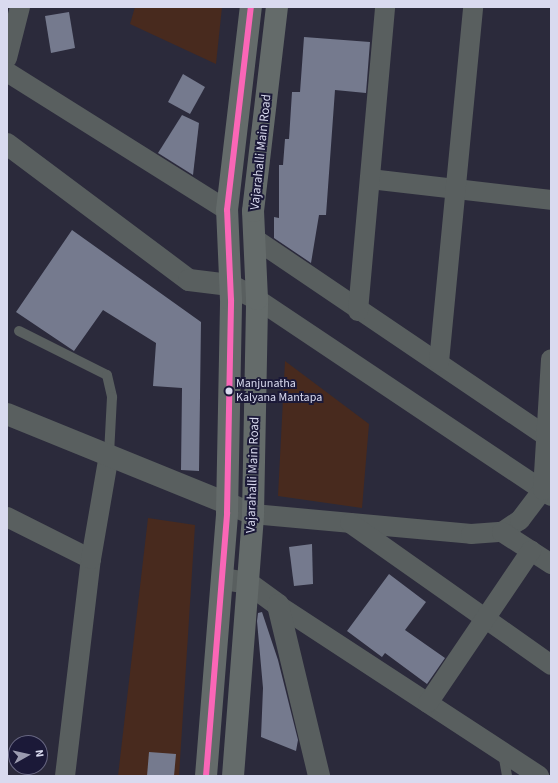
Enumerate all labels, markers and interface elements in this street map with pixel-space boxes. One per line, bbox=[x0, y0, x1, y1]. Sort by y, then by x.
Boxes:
street label: Vajarahalli Main Road bbox=[247, 93, 275, 211]
place label: Manjunatha Kalyana Mantapa bbox=[236, 377, 322, 405]
marker: Manjunatha Kalyana Mantapa bbox=[224, 386, 234, 396]
street label: Vajarahalli Main Road bbox=[243, 417, 263, 533]
north arrow bbox=[8, 735, 48, 775]
text: N bbox=[31, 749, 47, 758]

